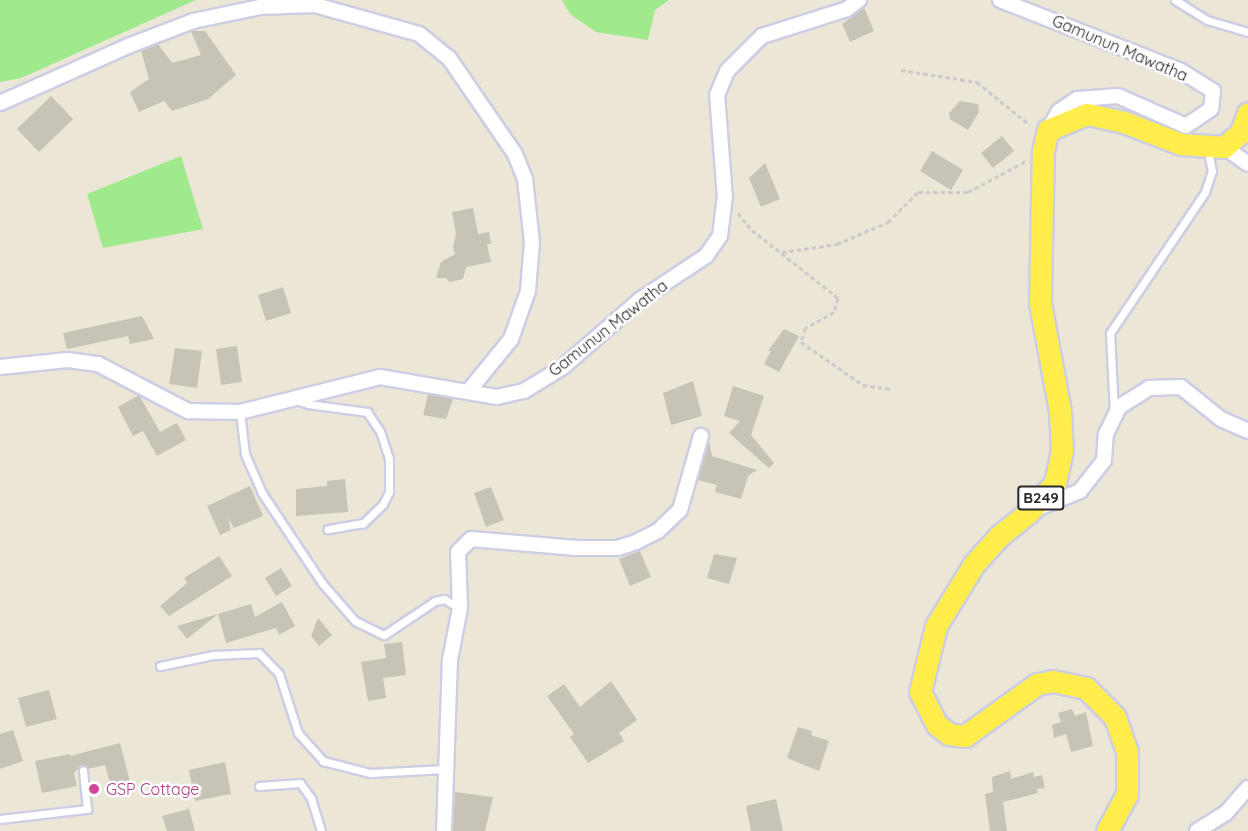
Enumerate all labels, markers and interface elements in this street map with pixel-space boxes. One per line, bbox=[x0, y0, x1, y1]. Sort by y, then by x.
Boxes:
street label: Gamunun Mawatha bbox=[1049, 11, 1191, 85]
street label: Gamunun Mawatha bbox=[545, 276, 671, 380]
road number: B249 bbox=[1017, 486, 1065, 510]
place label: GSP Cottage bbox=[106, 779, 199, 799]
marker: GSP Cottage bbox=[87, 782, 101, 796]

